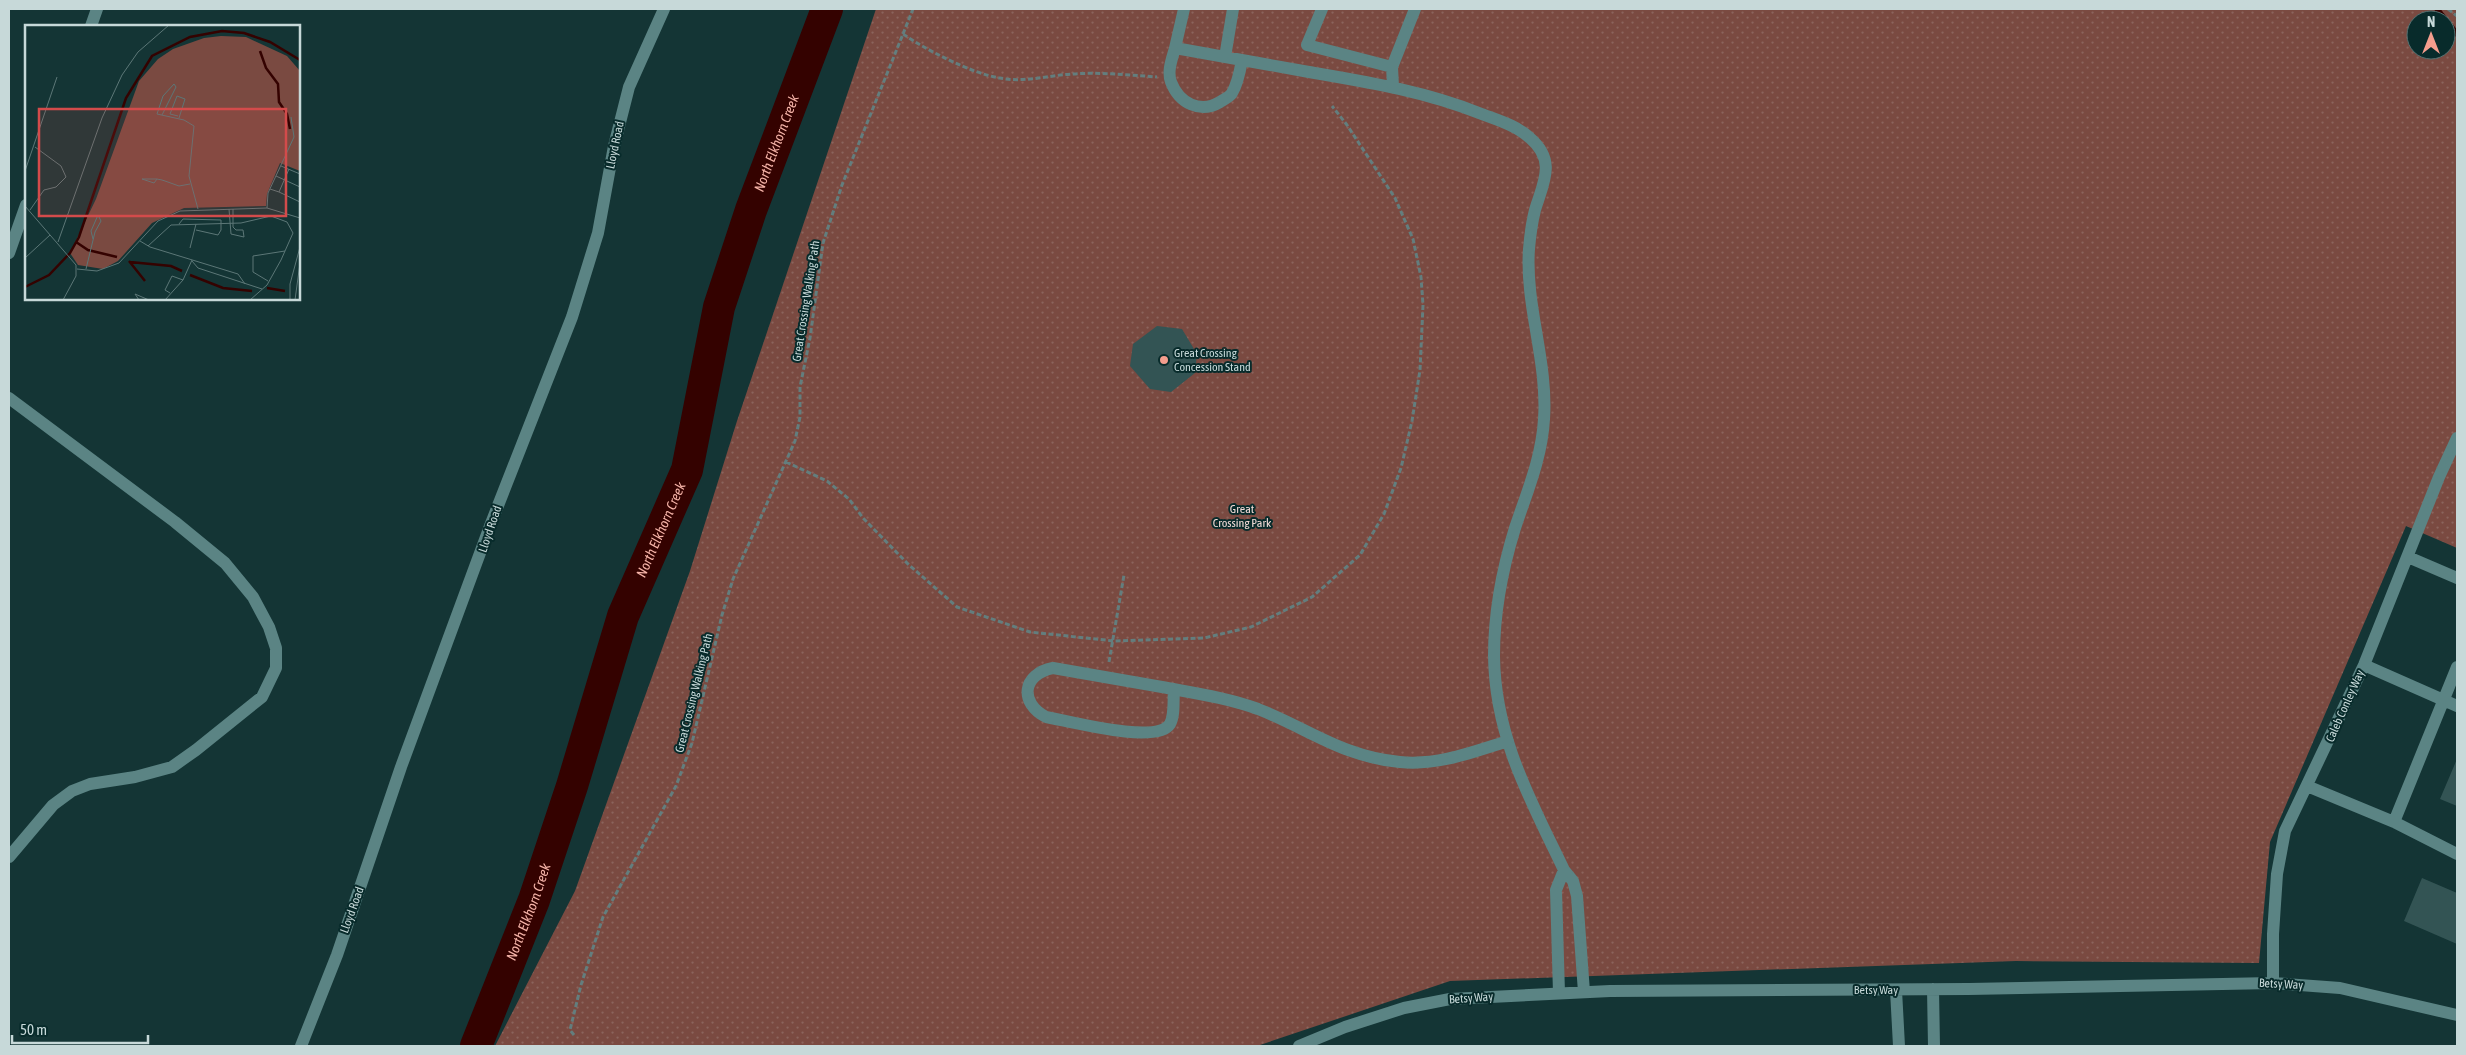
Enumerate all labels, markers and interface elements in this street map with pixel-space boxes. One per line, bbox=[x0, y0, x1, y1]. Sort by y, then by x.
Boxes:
north arrow bbox=[2406, 10, 2456, 60]
text: N bbox=[2427, 14, 2435, 30]
inset map bbox=[25, 25, 300, 300]
water label: North Elkhorn Creek bbox=[751, 92, 802, 194]
street label: Lloyd Road bbox=[603, 120, 627, 170]
street label: Great Crossing Walking Path bbox=[790, 239, 822, 363]
place label: Great Crossing Concession Stand bbox=[1174, 346, 1251, 374]
marker: Great Crossing Concession Stand bbox=[1158, 354, 1170, 366]
water label: North Elkhorn Creek bbox=[633, 479, 689, 580]
park label: Great Crossing Park bbox=[1213, 502, 1272, 530]
street label: Lloyd Road bbox=[476, 504, 504, 554]
street label: Great Crossing Walking Path bbox=[672, 632, 716, 754]
street label: Caleb Conley Way bbox=[2323, 668, 2367, 744]
water label: North Elkhorn Creek bbox=[503, 861, 554, 963]
street label: Lloyd Road bbox=[337, 885, 367, 935]
street label: Betsy Way bbox=[2259, 976, 2304, 992]
street label: Betsy Way bbox=[1854, 983, 1898, 997]
street label: Betsy Way bbox=[1448, 989, 1494, 1007]
scale bar bbox=[12, 1012, 149, 1044]
text: 50 m bbox=[20, 1021, 47, 1038]

